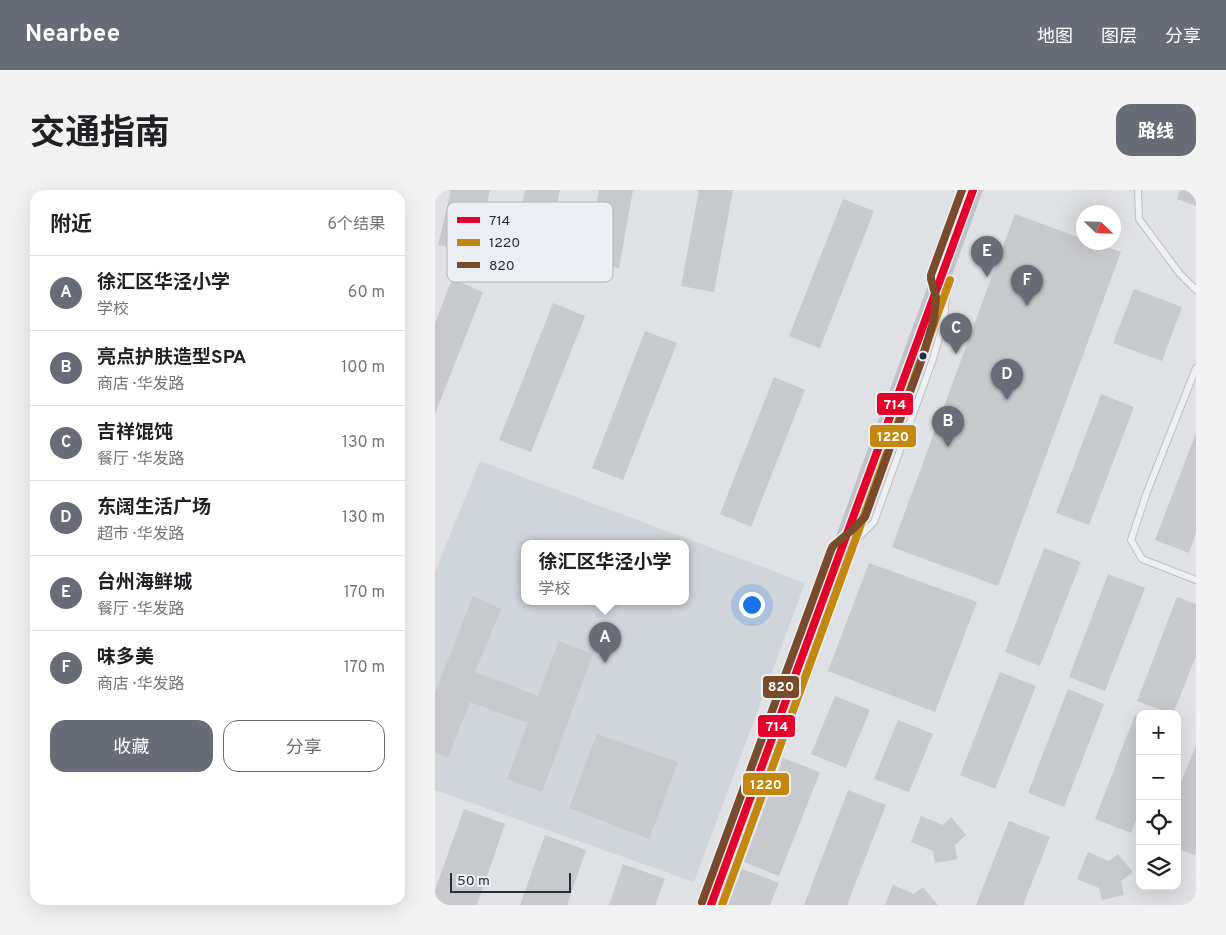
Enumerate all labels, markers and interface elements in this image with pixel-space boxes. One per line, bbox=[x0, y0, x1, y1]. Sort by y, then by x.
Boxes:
text: Nearbee bbox=[25, 20, 120, 50]
text: 地图 bbox=[1037, 26, 1073, 49]
text: 图层 bbox=[1101, 26, 1137, 49]
text: 分享 bbox=[1165, 26, 1201, 49]
button: 路线 bbox=[1116, 104, 1196, 156]
text: 交通指南 bbox=[30, 113, 170, 157]
legend bbox=[447, 202, 613, 282]
north arrow bbox=[1076, 205, 1121, 250]
text: 附近 bbox=[50, 212, 92, 239]
text: 714 bbox=[489, 213, 510, 230]
text: 6个结果 bbox=[327, 215, 385, 235]
text: 1220 bbox=[489, 235, 520, 252]
pin: E bbox=[971, 236, 1003, 277]
text: 820 bbox=[489, 258, 515, 275]
pin: F bbox=[1011, 265, 1043, 306]
text: 徐汇区华泾小学 bbox=[97, 271, 230, 295]
text: A bbox=[60, 283, 72, 303]
text: 60 m bbox=[348, 283, 385, 303]
text: 学校 bbox=[97, 300, 129, 320]
pin: C bbox=[940, 313, 972, 354]
text: 亮点护肤造型SPA bbox=[97, 346, 247, 370]
unlabelled marker bbox=[918, 351, 928, 361]
text: B bbox=[60, 358, 72, 378]
text: 100 m bbox=[341, 358, 385, 378]
pin: D bbox=[991, 359, 1023, 400]
text: 商店 · 华发路 bbox=[97, 375, 185, 395]
line badge: 714 bbox=[876, 392, 914, 416]
text: 714 bbox=[884, 397, 906, 414]
pin: B bbox=[932, 406, 964, 447]
text: 吉祥馄饨 bbox=[97, 421, 173, 445]
line badge: 1220 bbox=[869, 424, 917, 448]
text: 1220 bbox=[877, 429, 909, 446]
text: C bbox=[61, 433, 71, 453]
text: 130 m bbox=[342, 433, 385, 453]
text: 餐厅 · 华发路 bbox=[97, 450, 185, 470]
text: 东阔生活广场 bbox=[97, 496, 211, 520]
text: D bbox=[60, 508, 72, 528]
text: 130 m bbox=[342, 508, 385, 528]
text: 超市 · 华发路 bbox=[97, 525, 185, 545]
popup bbox=[521, 540, 689, 605]
text: 徐汇区华泾小学 bbox=[538, 551, 672, 575]
text: 台州海鲜城 bbox=[97, 571, 192, 595]
text: 学校 bbox=[538, 580, 571, 600]
text: E bbox=[61, 583, 71, 603]
text: 170 m bbox=[344, 583, 385, 603]
your location bbox=[739, 592, 765, 618]
text: 餐厅 · 华发路 bbox=[97, 600, 185, 620]
pin: A bbox=[589, 622, 621, 663]
text: 味多美 bbox=[97, 646, 154, 670]
text: F bbox=[61, 658, 71, 678]
text: 170 m bbox=[344, 658, 385, 678]
text: 商店 · 华发路 bbox=[97, 675, 185, 695]
line badge: 820 bbox=[762, 675, 800, 699]
text: 820 bbox=[768, 679, 794, 696]
map controls bbox=[1136, 710, 1181, 890]
button: + bbox=[1136, 710, 1181, 755]
line badge: 714 bbox=[757, 714, 796, 738]
text: 714 bbox=[766, 719, 788, 736]
button: 收藏 bbox=[50, 720, 213, 772]
button: 分享 bbox=[223, 720, 385, 772]
button: − bbox=[1136, 755, 1181, 800]
line badge: 1220 bbox=[742, 772, 790, 796]
text: 1220 bbox=[750, 777, 782, 794]
button: locate bbox=[1136, 800, 1181, 845]
button: layers bbox=[1136, 845, 1181, 890]
scale bar bbox=[450, 870, 571, 893]
text: 50 m bbox=[457, 873, 490, 890]

